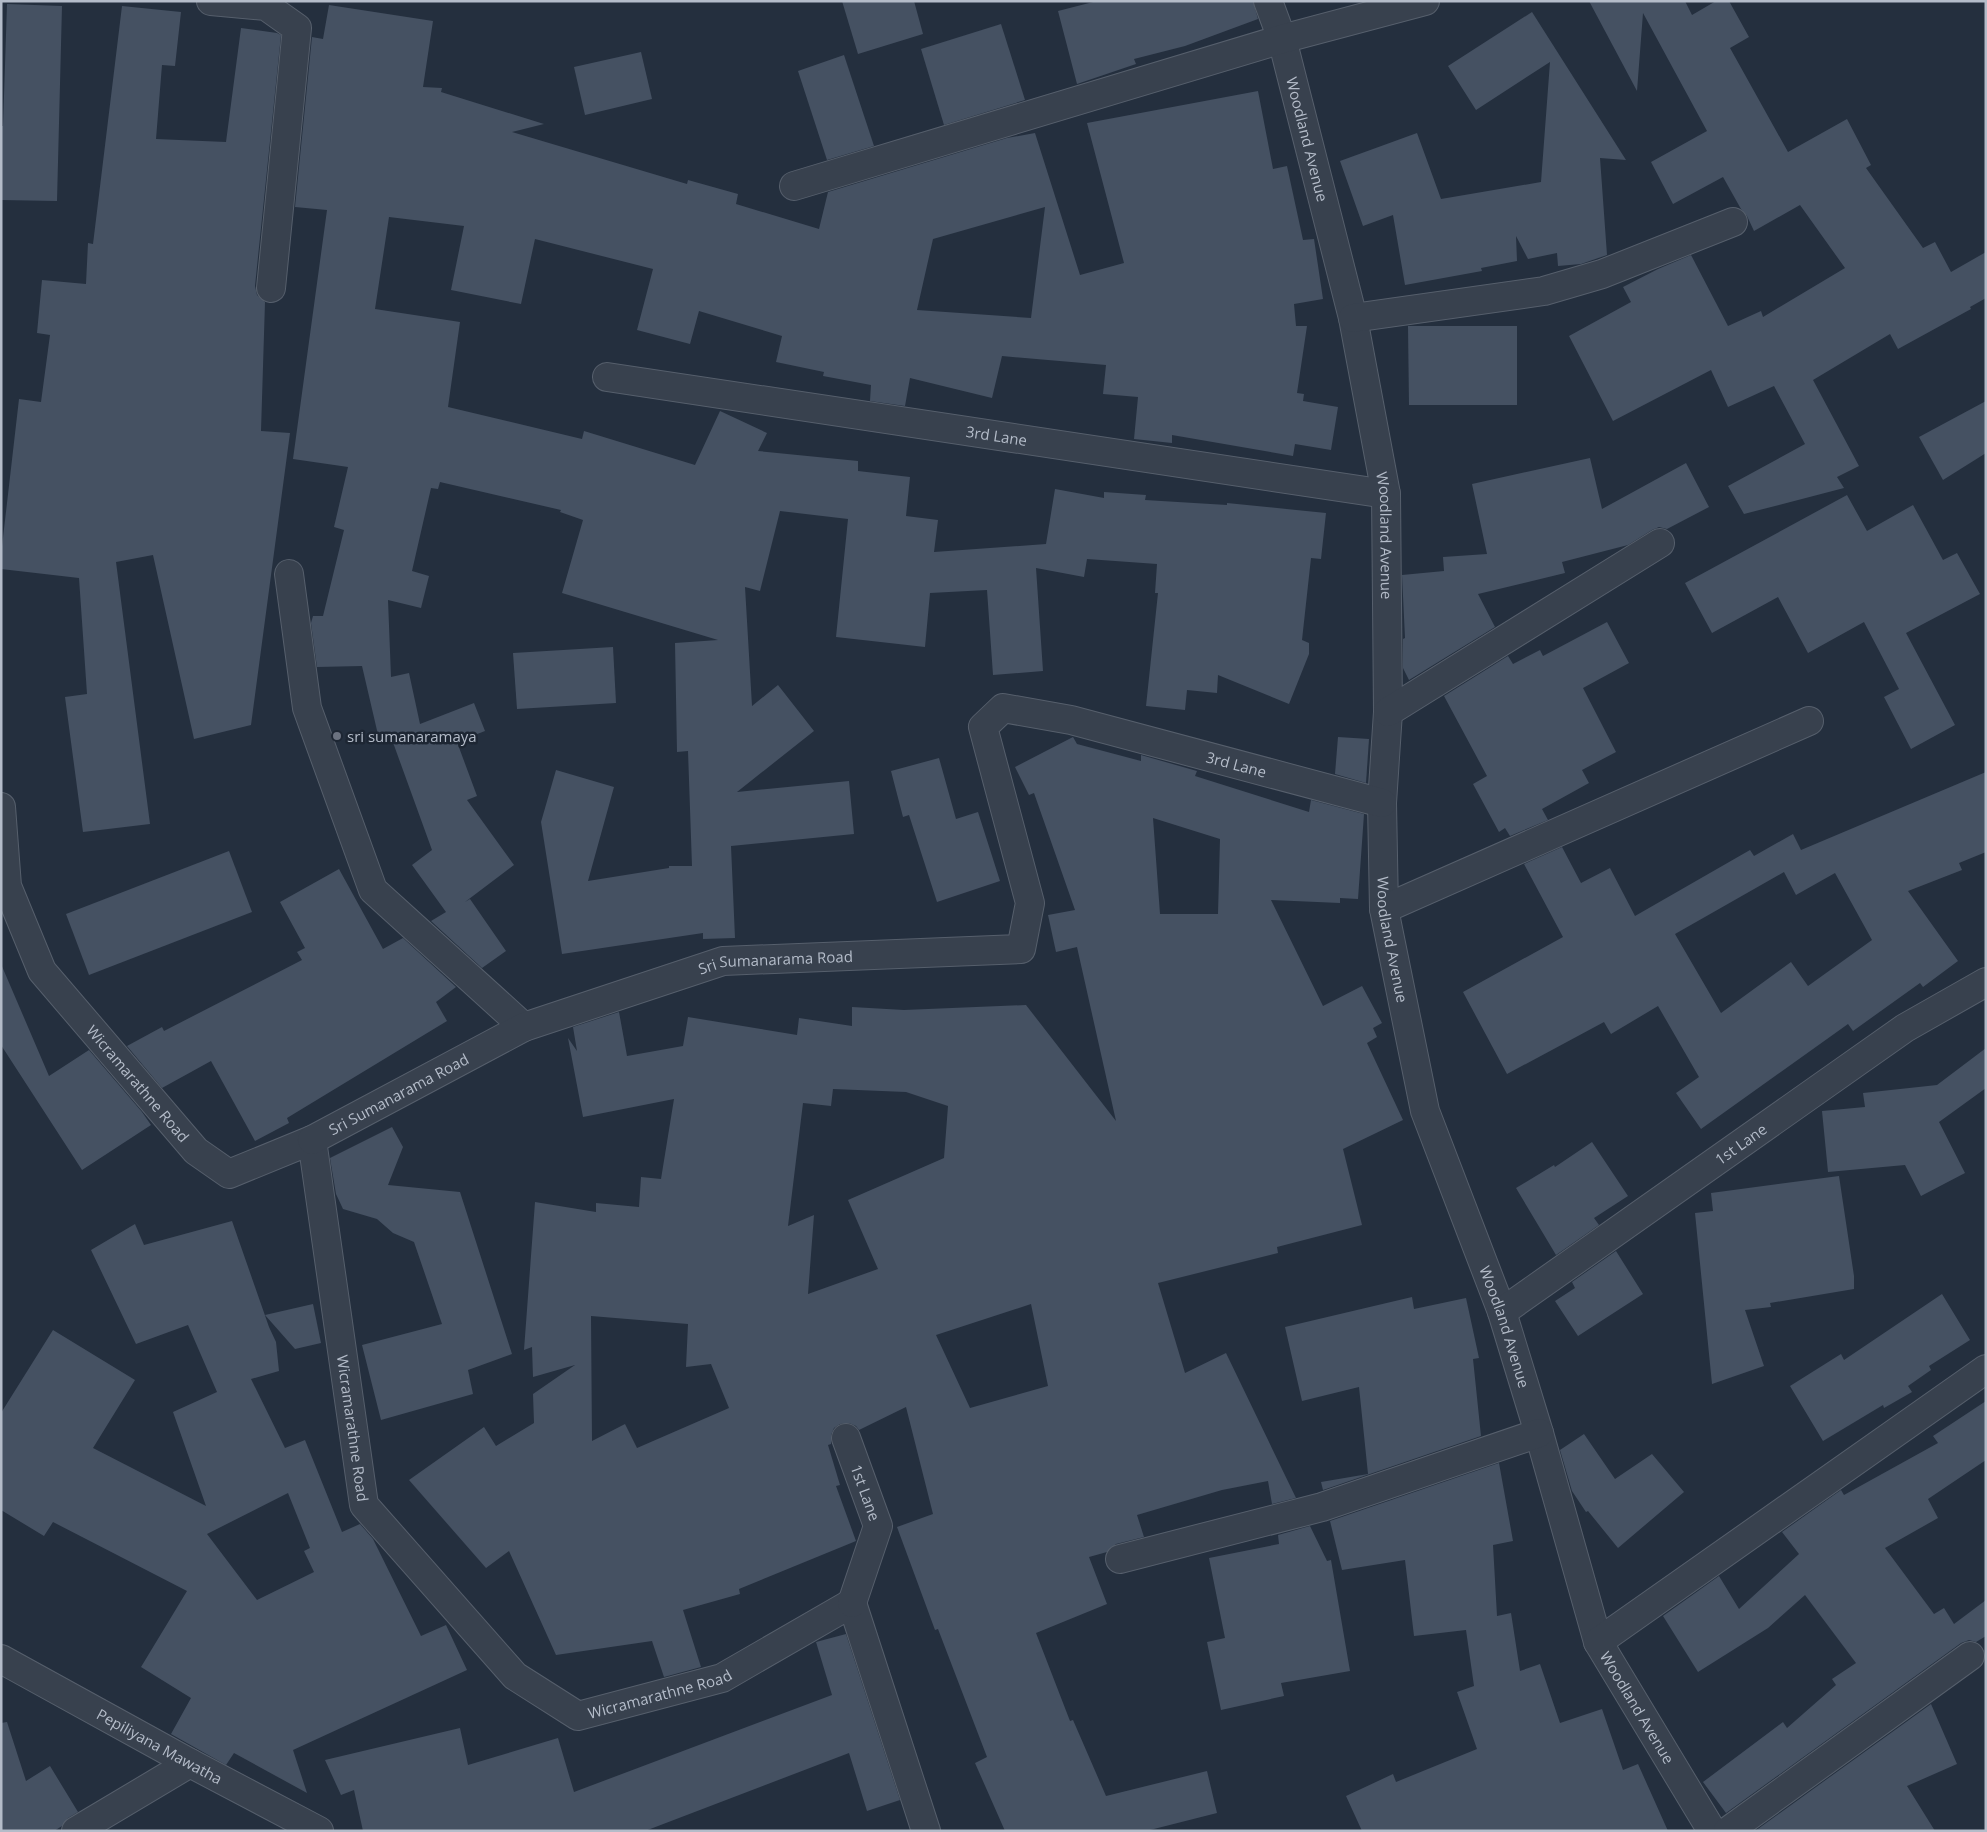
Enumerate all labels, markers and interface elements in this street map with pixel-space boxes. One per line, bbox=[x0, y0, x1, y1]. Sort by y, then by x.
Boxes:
street label: Woodland Avenue bbox=[1282, 75, 1333, 204]
street label: 3rd Lane bbox=[965, 421, 1029, 450]
street label: Woodland Avenue bbox=[1372, 470, 1397, 600]
place label: sri sumanaramaya bbox=[347, 726, 477, 746]
marker: sri sumanaramaya bbox=[331, 730, 343, 742]
street label: 3rd Lane bbox=[1204, 747, 1269, 782]
street label: Woodland Avenue bbox=[1373, 876, 1413, 1004]
street label: Sri Sumanarama Road bbox=[695, 946, 853, 979]
street label: Wicramarathne Road bbox=[82, 1021, 194, 1146]
street label: Sri Sumanarama Road bbox=[325, 1048, 472, 1139]
street label: 1st Lane bbox=[1711, 1119, 1770, 1169]
street label: Woodland Avenue bbox=[1475, 1263, 1535, 1390]
street label: Wicramarathne Road bbox=[333, 1353, 373, 1503]
street label: 1st Lane bbox=[846, 1461, 885, 1524]
street label: Woodland Avenue bbox=[1596, 1647, 1679, 1767]
street label: Wicramarathne Road bbox=[586, 1665, 735, 1723]
street label: Pepiliyana Mawatha bbox=[93, 1704, 226, 1788]

